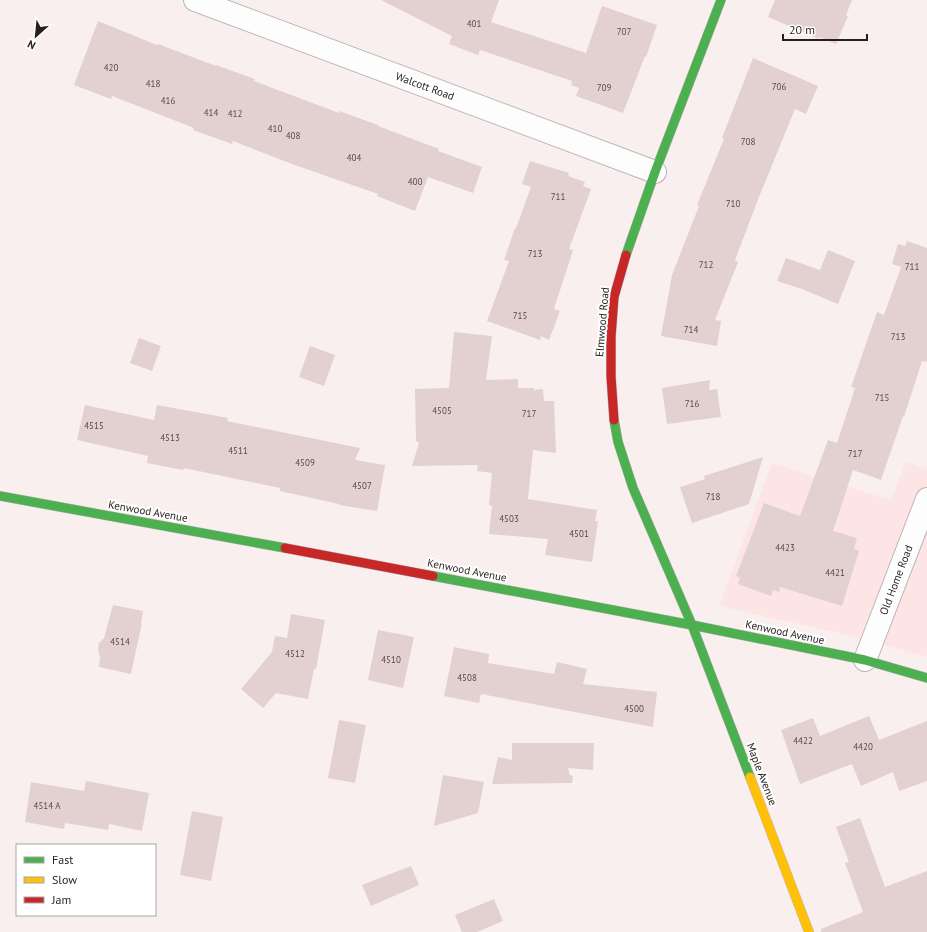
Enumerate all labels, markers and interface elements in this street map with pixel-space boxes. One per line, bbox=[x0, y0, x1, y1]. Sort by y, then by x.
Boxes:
north arrow bbox=[16, 16, 56, 56]
scale bar bbox=[783, 16, 867, 42]
house number: 401 bbox=[467, 18, 481, 29]
text: 20 m bbox=[789, 22, 815, 37]
house number: 707 bbox=[617, 26, 631, 37]
text: N bbox=[25, 37, 38, 53]
house number: 420 bbox=[104, 62, 118, 73]
street label: Walcott Road bbox=[394, 69, 456, 103]
house number: 418 bbox=[146, 78, 160, 89]
house number: 706 bbox=[772, 81, 786, 92]
house number: 709 bbox=[597, 82, 611, 93]
house number: 416 bbox=[161, 95, 175, 106]
house number: 414 bbox=[204, 107, 218, 118]
house number: 412 bbox=[228, 108, 242, 119]
house number: 410 bbox=[268, 123, 282, 134]
house number: 408 bbox=[286, 130, 300, 141]
house number: 708 bbox=[741, 136, 755, 147]
house number: 404 bbox=[347, 152, 361, 163]
house number: 400 bbox=[408, 176, 422, 187]
house number: 711 bbox=[551, 191, 565, 202]
house number: 710 bbox=[726, 198, 740, 209]
house number: 713 bbox=[528, 248, 542, 259]
house number: 712 bbox=[699, 259, 713, 270]
house number: 711 bbox=[905, 261, 919, 272]
street label: Elmwood Road bbox=[592, 286, 612, 357]
house number: 715 bbox=[513, 310, 527, 321]
house number: 714 bbox=[684, 324, 698, 335]
house number: 713 bbox=[891, 331, 905, 342]
house number: 715 bbox=[875, 392, 889, 403]
house number: 716 bbox=[685, 398, 699, 409]
house number: 4505 bbox=[432, 405, 452, 416]
house number: 717 bbox=[522, 408, 536, 419]
house number: 4515 bbox=[84, 420, 104, 431]
house number: 4513 bbox=[160, 432, 180, 443]
house number: 4511 bbox=[228, 445, 248, 456]
house number: 717 bbox=[848, 448, 862, 459]
house number: 4509 bbox=[295, 457, 315, 468]
house number: 4507 bbox=[352, 480, 372, 491]
house number: 718 bbox=[706, 491, 720, 502]
street label: Kenwood Avenue bbox=[107, 497, 189, 525]
house number: 4503 bbox=[499, 513, 519, 524]
house number: 4501 bbox=[569, 528, 589, 539]
house number: 4423 bbox=[775, 542, 795, 553]
street label: Old Home Road bbox=[876, 543, 916, 617]
street label: Kenwood Avenue bbox=[426, 555, 508, 585]
house number: 4421 bbox=[825, 567, 845, 578]
street label: Kenwood Avenue bbox=[744, 617, 826, 647]
house number: 4514 bbox=[110, 636, 130, 647]
house number: 4512 bbox=[285, 648, 305, 659]
house number: 4510 bbox=[381, 654, 401, 665]
house number: 4508 bbox=[457, 672, 477, 683]
house number: 4500 bbox=[624, 703, 644, 714]
house number: 4422 bbox=[793, 735, 813, 746]
street label: Maple Avenue bbox=[744, 741, 780, 808]
house number: 4420 bbox=[853, 741, 873, 752]
house number: 4514 A bbox=[33, 800, 61, 811]
legend bbox=[16, 844, 156, 916]
text: Fast bbox=[52, 852, 73, 867]
text: Slow bbox=[52, 872, 77, 887]
text: Jam bbox=[51, 892, 71, 907]

